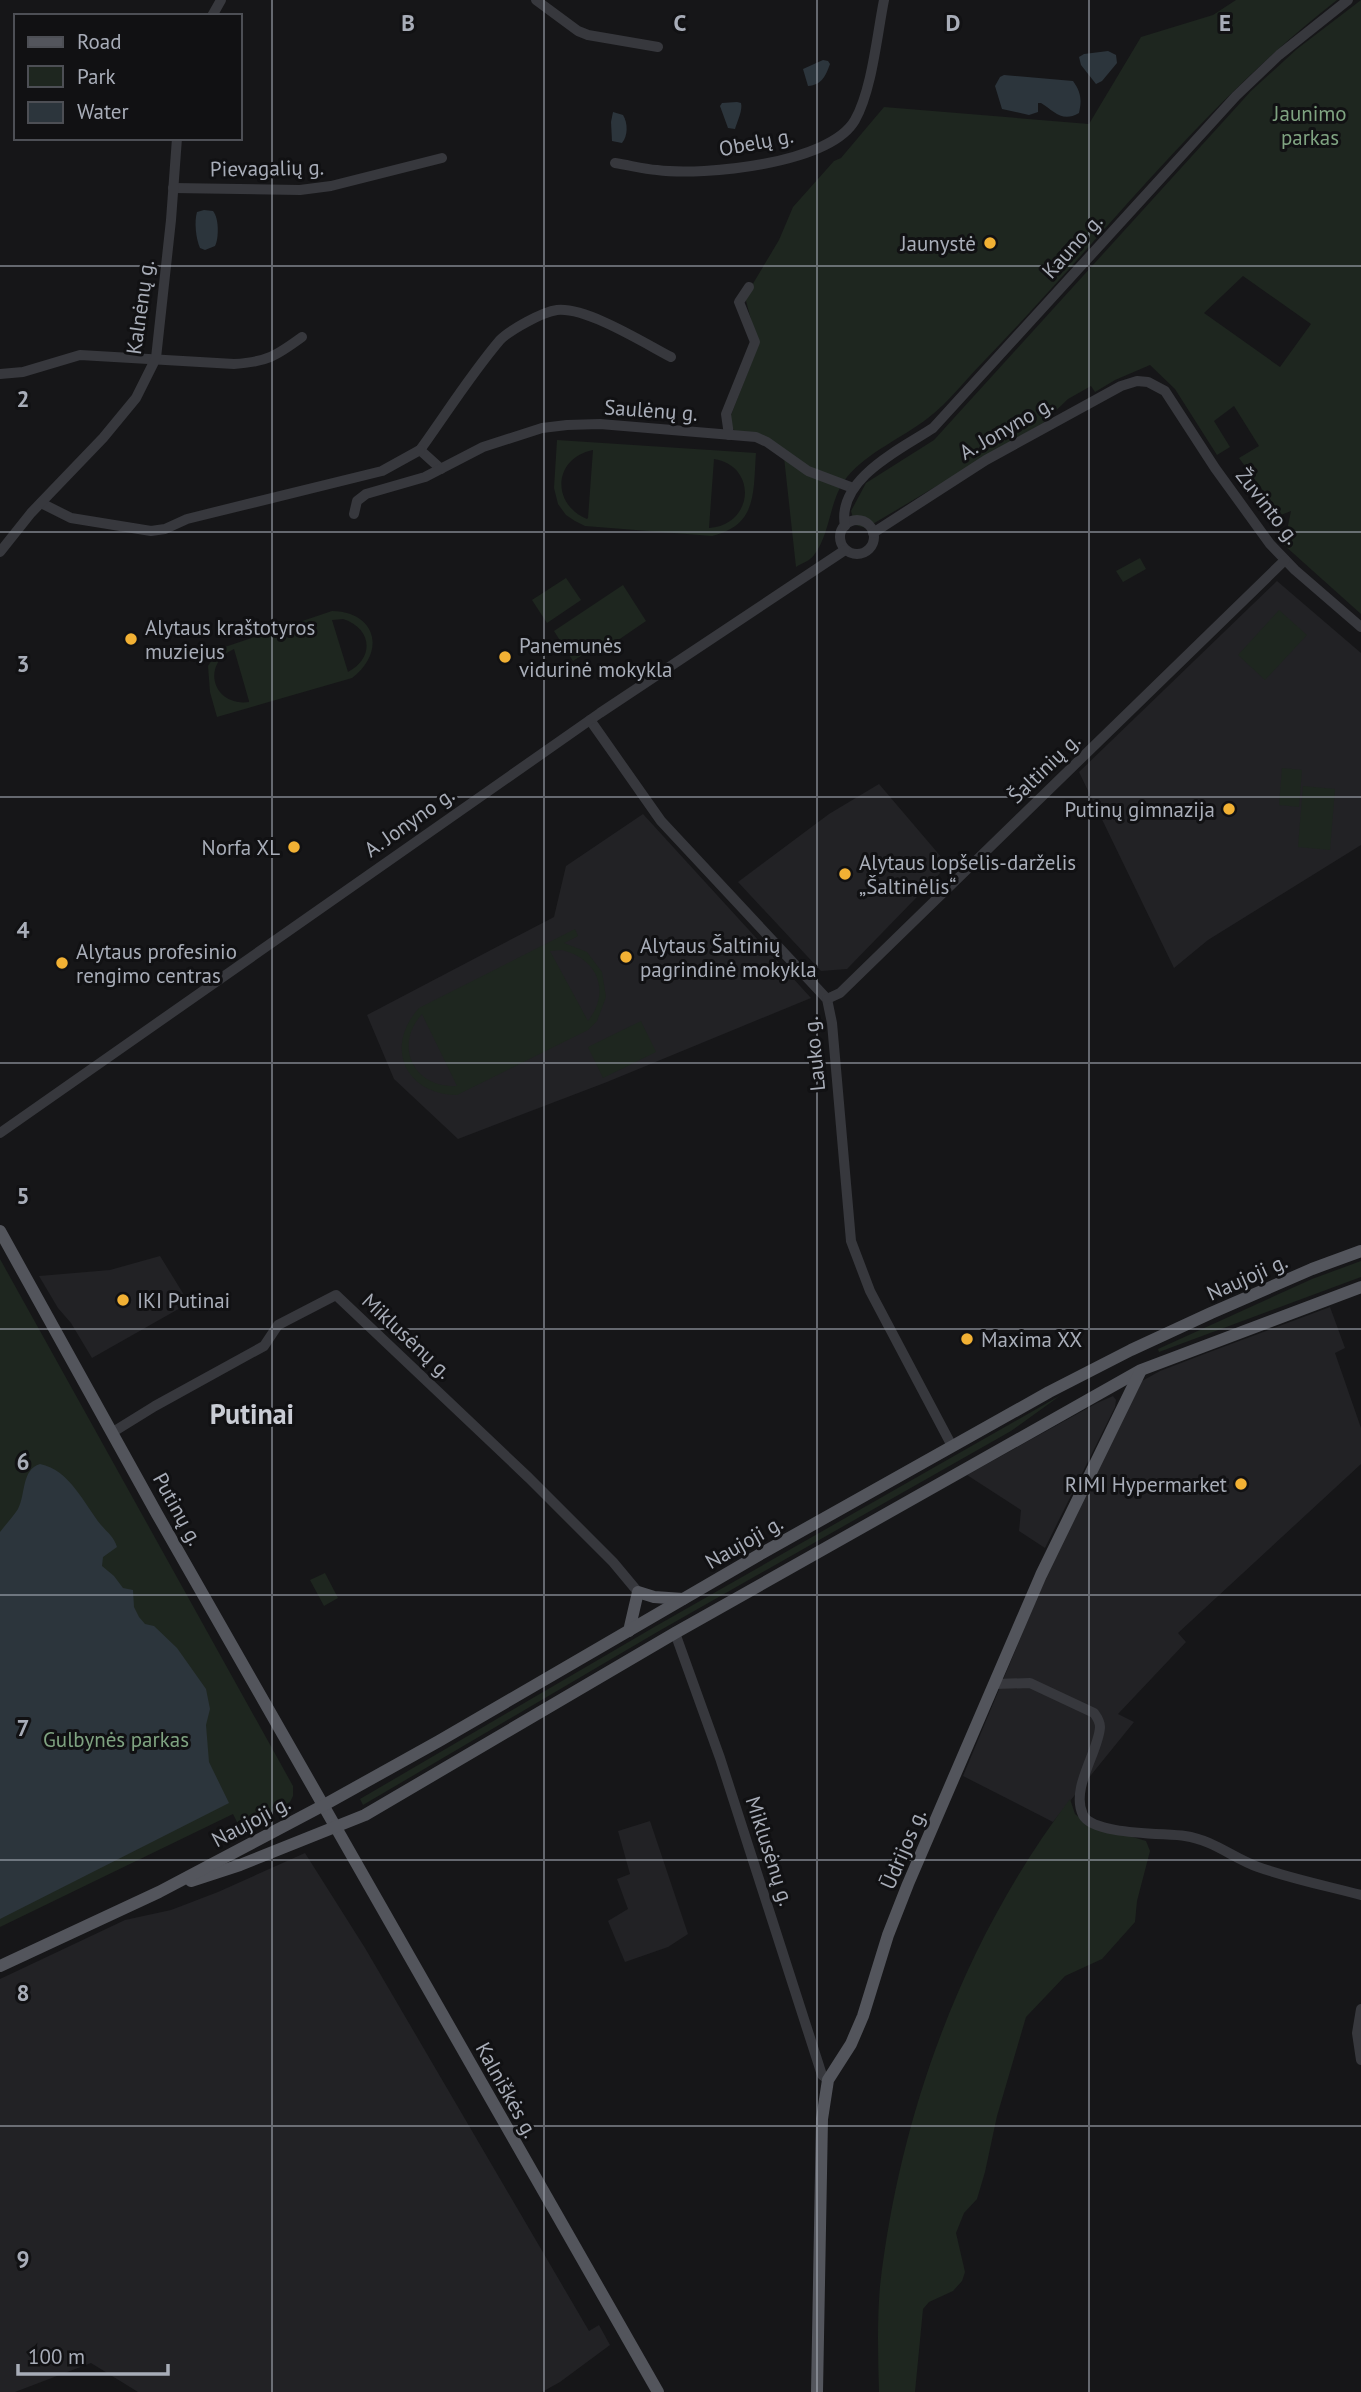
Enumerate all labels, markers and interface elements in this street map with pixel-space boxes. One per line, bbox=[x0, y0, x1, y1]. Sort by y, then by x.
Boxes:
text: B bbox=[401, 8, 415, 37]
text: C bbox=[674, 8, 687, 37]
text: D bbox=[946, 8, 960, 37]
text: E bbox=[1219, 8, 1231, 37]
legend bbox=[14, 14, 242, 140]
text: Road bbox=[77, 28, 121, 55]
text: Park bbox=[77, 63, 116, 90]
text: Water bbox=[77, 98, 129, 125]
park label: Jaunimo parkas bbox=[1272, 100, 1347, 151]
street label: Obelų g. bbox=[717, 122, 795, 162]
street label: Pievagalių g. bbox=[210, 154, 324, 182]
street label: Kauno g. bbox=[1036, 208, 1108, 284]
place label: Jaunystė bbox=[899, 230, 976, 257]
marker: Jaunystė bbox=[982, 235, 998, 251]
street label: Kalnėnų g. bbox=[120, 258, 160, 356]
text: 2 bbox=[16, 384, 30, 413]
street label: A. Jonyno g. bbox=[954, 390, 1058, 466]
street label: Saulėnų g. bbox=[603, 393, 699, 427]
street label: Žuvinto g. bbox=[1230, 463, 1306, 549]
place label: Alytaus kraštotyros muziejus bbox=[145, 614, 315, 665]
marker: Alytaus kraštotyros muziejus bbox=[123, 631, 139, 647]
place label: Panemunės vidurinė mokykla bbox=[519, 632, 673, 683]
text: 3 bbox=[16, 649, 30, 678]
marker: Panemunės vidurinė mokykla bbox=[497, 649, 513, 665]
street label: Šaltinių g. bbox=[1002, 727, 1086, 809]
street label: A. Jonyno g. bbox=[359, 781, 459, 863]
place label: Putinų gimnazija bbox=[1065, 796, 1215, 823]
marker: Putinų gimnazija bbox=[1221, 801, 1237, 817]
place label: Norfa XL bbox=[202, 834, 280, 861]
marker: Norfa XL bbox=[286, 839, 302, 855]
place label: Alytaus lopšelis-darželis „Šaltinėlis“ bbox=[859, 849, 1076, 900]
marker: Alytaus lopšelis-darželis „Šaltinėlis“ bbox=[837, 866, 853, 882]
text: 4 bbox=[16, 915, 30, 944]
place label: Alytaus Šaltinių pagrindinė mokykla bbox=[640, 932, 817, 983]
place label: Alytaus profesinio rengimo centras bbox=[76, 938, 237, 989]
marker: Alytaus Šaltinių pagrindinė mokykla bbox=[618, 949, 634, 965]
marker: Alytaus profesinio rengimo centras bbox=[54, 955, 70, 971]
street label: Lauko g. bbox=[797, 1015, 831, 1093]
text: 5 bbox=[16, 1181, 30, 1210]
street label: Naujoji g. bbox=[1203, 1247, 1291, 1307]
place label: IKI Putinai bbox=[137, 1287, 230, 1314]
street label: Miklusėnų g. bbox=[356, 1287, 458, 1385]
marker: IKI Putinai bbox=[115, 1292, 131, 1308]
place label: Maxima XX bbox=[981, 1326, 1082, 1353]
marker: Maxima XX bbox=[959, 1331, 975, 1347]
district label: Putinai bbox=[210, 1395, 294, 1432]
text: 6 bbox=[16, 1447, 30, 1476]
street label: Putinų g. bbox=[147, 1468, 209, 1550]
place label: RIMI Hypermarket bbox=[1065, 1471, 1227, 1498]
marker: RIMI Hypermarket bbox=[1233, 1476, 1249, 1492]
street label: Naujoji g. bbox=[700, 1509, 788, 1575]
text: 7 bbox=[16, 1713, 30, 1742]
park label: Gulbynės parkas bbox=[43, 1726, 189, 1753]
street label: Naujoji g. bbox=[207, 1789, 295, 1853]
street label: Miklusėnų g. bbox=[740, 1793, 800, 1909]
street label: Ūdrijos g. bbox=[874, 1805, 932, 1893]
text: 8 bbox=[16, 1978, 30, 2007]
street label: Kalniškės g. bbox=[470, 2037, 544, 2143]
text: 9 bbox=[16, 2244, 30, 2273]
scale bar bbox=[18, 2332, 168, 2376]
text: 100 m bbox=[28, 2343, 85, 2370]

